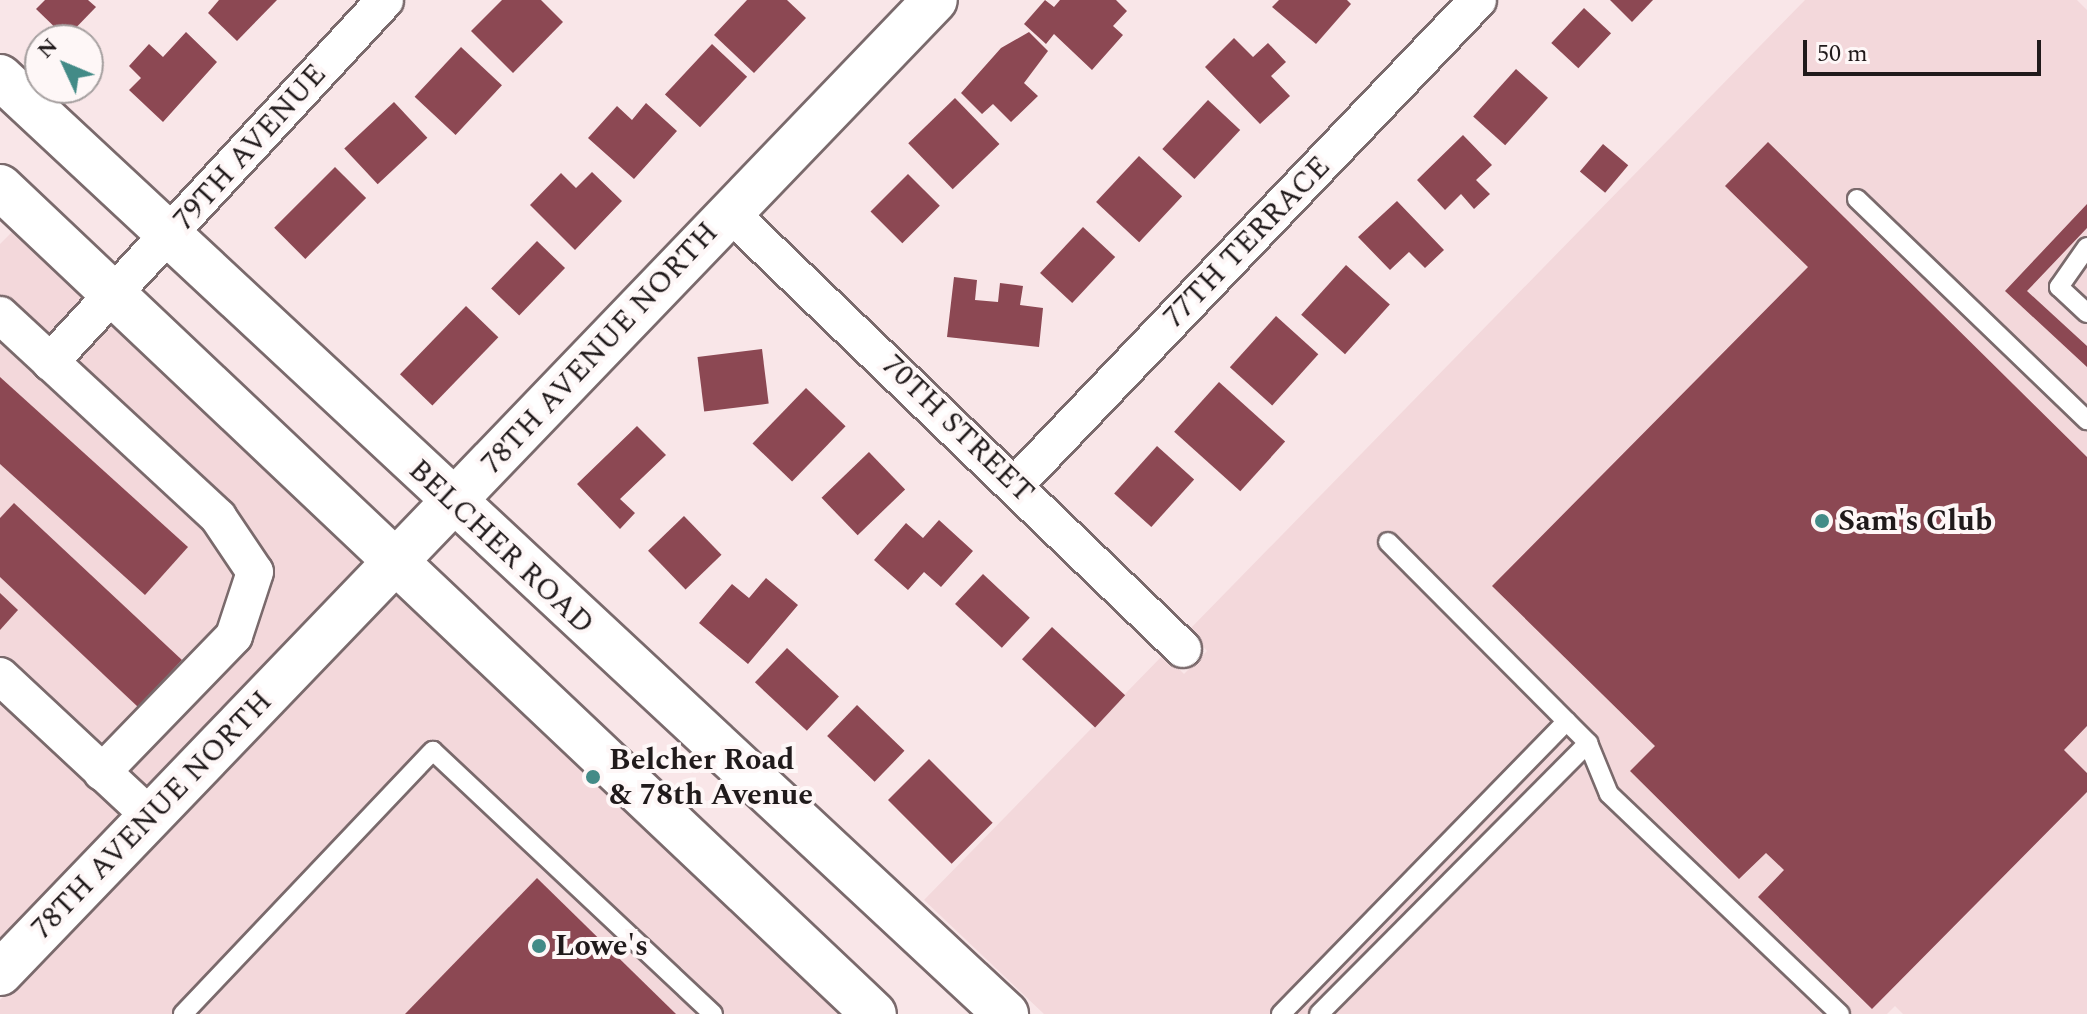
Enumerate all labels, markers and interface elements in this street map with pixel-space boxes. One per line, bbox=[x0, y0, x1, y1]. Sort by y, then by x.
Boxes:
north arrow bbox=[24, 24, 104, 104]
scale bar bbox=[1807, 24, 2045, 74]
text: N bbox=[30, 30, 66, 66]
text: 50 m bbox=[1817, 36, 1868, 72]
street label: 79TH AVENUE bbox=[166, 57, 334, 237]
street label: 77TH TERRACE bbox=[1156, 149, 1338, 335]
street label: 78TH AVENUE NORTH bbox=[474, 215, 726, 481]
street label: 70TH STREET bbox=[875, 348, 1041, 510]
street label: BELCHER ROAD bbox=[401, 452, 601, 642]
place label: Sam's Club bbox=[1838, 503, 1992, 539]
marker: Sam's Club bbox=[1813, 512, 1831, 530]
street label: 78TH AVENUE NORTH bbox=[24, 684, 280, 946]
place label: Belcher Road & 78th Avenue bbox=[609, 742, 813, 812]
marker: Belcher Road & 78th Avenue bbox=[584, 768, 602, 786]
place label: Lowe's bbox=[555, 928, 648, 964]
marker: Lowe's bbox=[530, 937, 548, 955]

